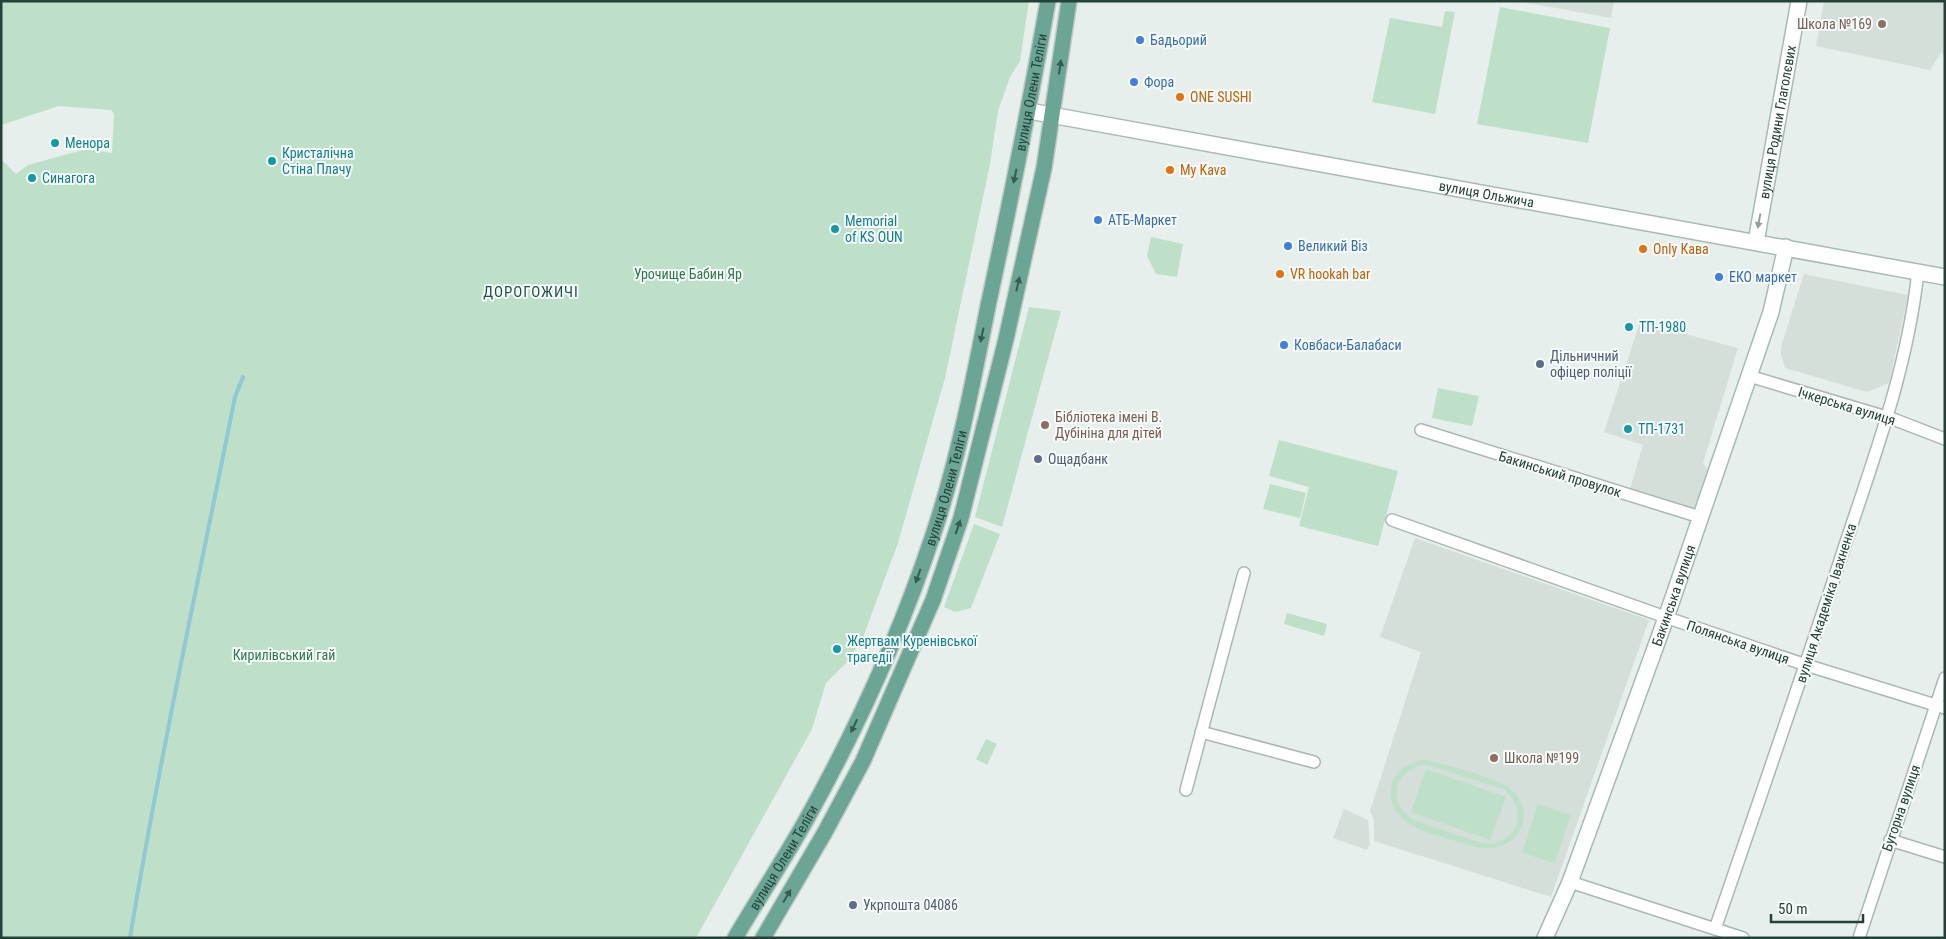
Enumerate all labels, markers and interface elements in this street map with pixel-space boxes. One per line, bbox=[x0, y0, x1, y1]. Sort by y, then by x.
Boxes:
place label: Школа №169 bbox=[1797, 16, 1872, 32]
marker: Школа №169 bbox=[1876, 18, 1888, 30]
street label: вулиця Олени Теліги bbox=[1012, 32, 1050, 152]
place label: Бадьорий bbox=[1150, 32, 1207, 48]
marker: Бадьорий bbox=[1134, 34, 1146, 46]
street label: вулиця Родини Глаголєвих bbox=[1756, 44, 1799, 200]
one-way arrow bbox=[1057, 58, 1065, 74]
place label: Фора bbox=[1144, 74, 1174, 90]
marker: Фора bbox=[1128, 76, 1140, 88]
place label: ONE SUSHI bbox=[1190, 89, 1252, 105]
marker: ONE SUSHI bbox=[1174, 91, 1186, 103]
place label: Менора bbox=[65, 135, 110, 151]
marker: Менора bbox=[49, 137, 61, 149]
place label: Кристалічна Стіна Плачу bbox=[282, 145, 354, 177]
marker: Кристалічна Стіна Плачу bbox=[266, 155, 278, 167]
place label: My Kava bbox=[1180, 162, 1226, 178]
marker: My Kava bbox=[1164, 164, 1176, 176]
one-way arrow bbox=[1011, 168, 1019, 184]
place label: Синагога bbox=[42, 170, 95, 186]
marker: Синагога bbox=[26, 172, 38, 184]
street label: вулиця Ольжича bbox=[1438, 177, 1535, 210]
place label: АТБ-Маркет bbox=[1108, 212, 1177, 228]
place label: Memorial of KS OUN bbox=[845, 213, 903, 245]
marker: АТБ-Маркет bbox=[1092, 214, 1104, 226]
one-way arrow bbox=[1754, 214, 1762, 230]
marker: Memorial of KS OUN bbox=[829, 223, 841, 235]
place label: Великий Віз bbox=[1298, 238, 1368, 254]
marker: Великий Віз bbox=[1282, 240, 1294, 252]
place label: Only Кава bbox=[1653, 241, 1709, 257]
marker: Only Кава bbox=[1637, 243, 1649, 255]
park label: Урочище Бабин Яр bbox=[634, 266, 742, 282]
place label: VR hookah bar bbox=[1290, 266, 1370, 282]
marker: VR hookah bar bbox=[1274, 268, 1286, 280]
place label: ЕКО маркет bbox=[1729, 269, 1797, 285]
marker: ЕКО маркет bbox=[1713, 271, 1725, 283]
one-way arrow bbox=[1014, 277, 1022, 292]
district label: ДОРОГОЖИЧІ bbox=[483, 283, 579, 301]
place label: ТП-1980 bbox=[1639, 319, 1686, 335]
marker: ТП-1980 bbox=[1623, 321, 1635, 333]
one-way arrow bbox=[978, 327, 986, 342]
place label: Ковбаси-Балабаси bbox=[1294, 337, 1402, 353]
marker: Ковбаси-Балабаси bbox=[1278, 339, 1290, 351]
place label: Дільничний офіцер поліції bbox=[1550, 348, 1632, 380]
marker: Дільничний офіцер поліції bbox=[1534, 358, 1546, 370]
street label: Ічкерська вулиця bbox=[1796, 384, 1898, 428]
place label: Бібліотека імені В. Дубініна для дітей bbox=[1055, 409, 1162, 441]
marker: Бібліотека імені В. Дубініна для дітей bbox=[1039, 419, 1051, 431]
place label: ТП-1731 bbox=[1638, 421, 1685, 437]
marker: ТП-1731 bbox=[1622, 423, 1634, 435]
street label: вулиця Олени Теліги bbox=[922, 429, 970, 548]
street label: Бакинський провулок bbox=[1497, 448, 1623, 500]
place label: Ощадбанк bbox=[1048, 451, 1108, 467]
marker: Ощадбанк bbox=[1032, 453, 1044, 465]
one-way arrow bbox=[954, 519, 962, 534]
street label: вулиця Академіка Івахненка bbox=[1793, 521, 1859, 685]
street label: Бакинська вулиця bbox=[1648, 543, 1699, 648]
one-way arrow bbox=[914, 569, 921, 584]
street label: Полянська вулиця bbox=[1685, 617, 1791, 667]
place label: Жертвам Куренівської трагедії bbox=[847, 633, 978, 665]
marker: Жертвам Куренівської трагедії bbox=[831, 643, 843, 655]
park label: Кирилівський гай bbox=[233, 647, 335, 663]
one-way arrow bbox=[850, 719, 858, 733]
place label: Школа №199 bbox=[1504, 750, 1579, 766]
marker: Школа №199 bbox=[1488, 752, 1500, 764]
street label: Бугорна вулиця bbox=[1879, 763, 1923, 853]
street label: вулиця Олени Теліги bbox=[746, 802, 821, 913]
one-way arrow bbox=[783, 889, 792, 902]
scale bar bbox=[1771, 892, 1864, 924]
place label: Укрпошта 04086 bbox=[863, 897, 958, 913]
marker: Укрпошта 04086 bbox=[847, 899, 859, 911]
text: 50 m bbox=[1778, 900, 1808, 918]

